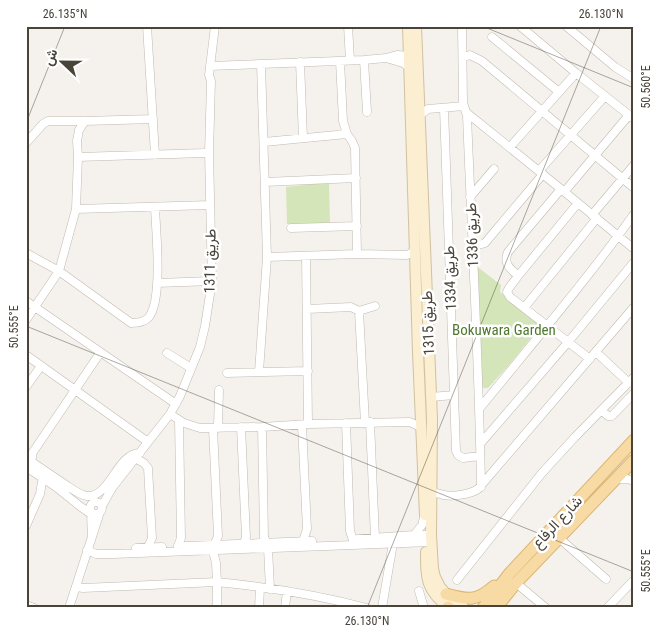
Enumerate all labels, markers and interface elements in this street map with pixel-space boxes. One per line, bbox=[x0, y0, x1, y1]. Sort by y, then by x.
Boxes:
text: 26.135°N bbox=[43, 7, 87, 21]
text: 26.130°N bbox=[579, 7, 623, 21]
north arrow bbox=[38, 38, 88, 88]
text: ش bbox=[39, 46, 62, 68]
text: 50.560°E bbox=[639, 65, 653, 109]
street label: طريق 1336 bbox=[462, 202, 483, 268]
street label: طريق 1311 bbox=[200, 228, 221, 294]
street label: طريق 1334 bbox=[440, 245, 461, 311]
street label: طريق 1315 bbox=[418, 290, 439, 356]
text: 50.555°E bbox=[7, 305, 21, 349]
park label: Bokuwara Garden bbox=[452, 321, 556, 339]
street label: شارع الرفاع bbox=[528, 492, 588, 553]
text: 50.555°E bbox=[639, 549, 653, 593]
text: 26.130°N bbox=[345, 614, 389, 628]

